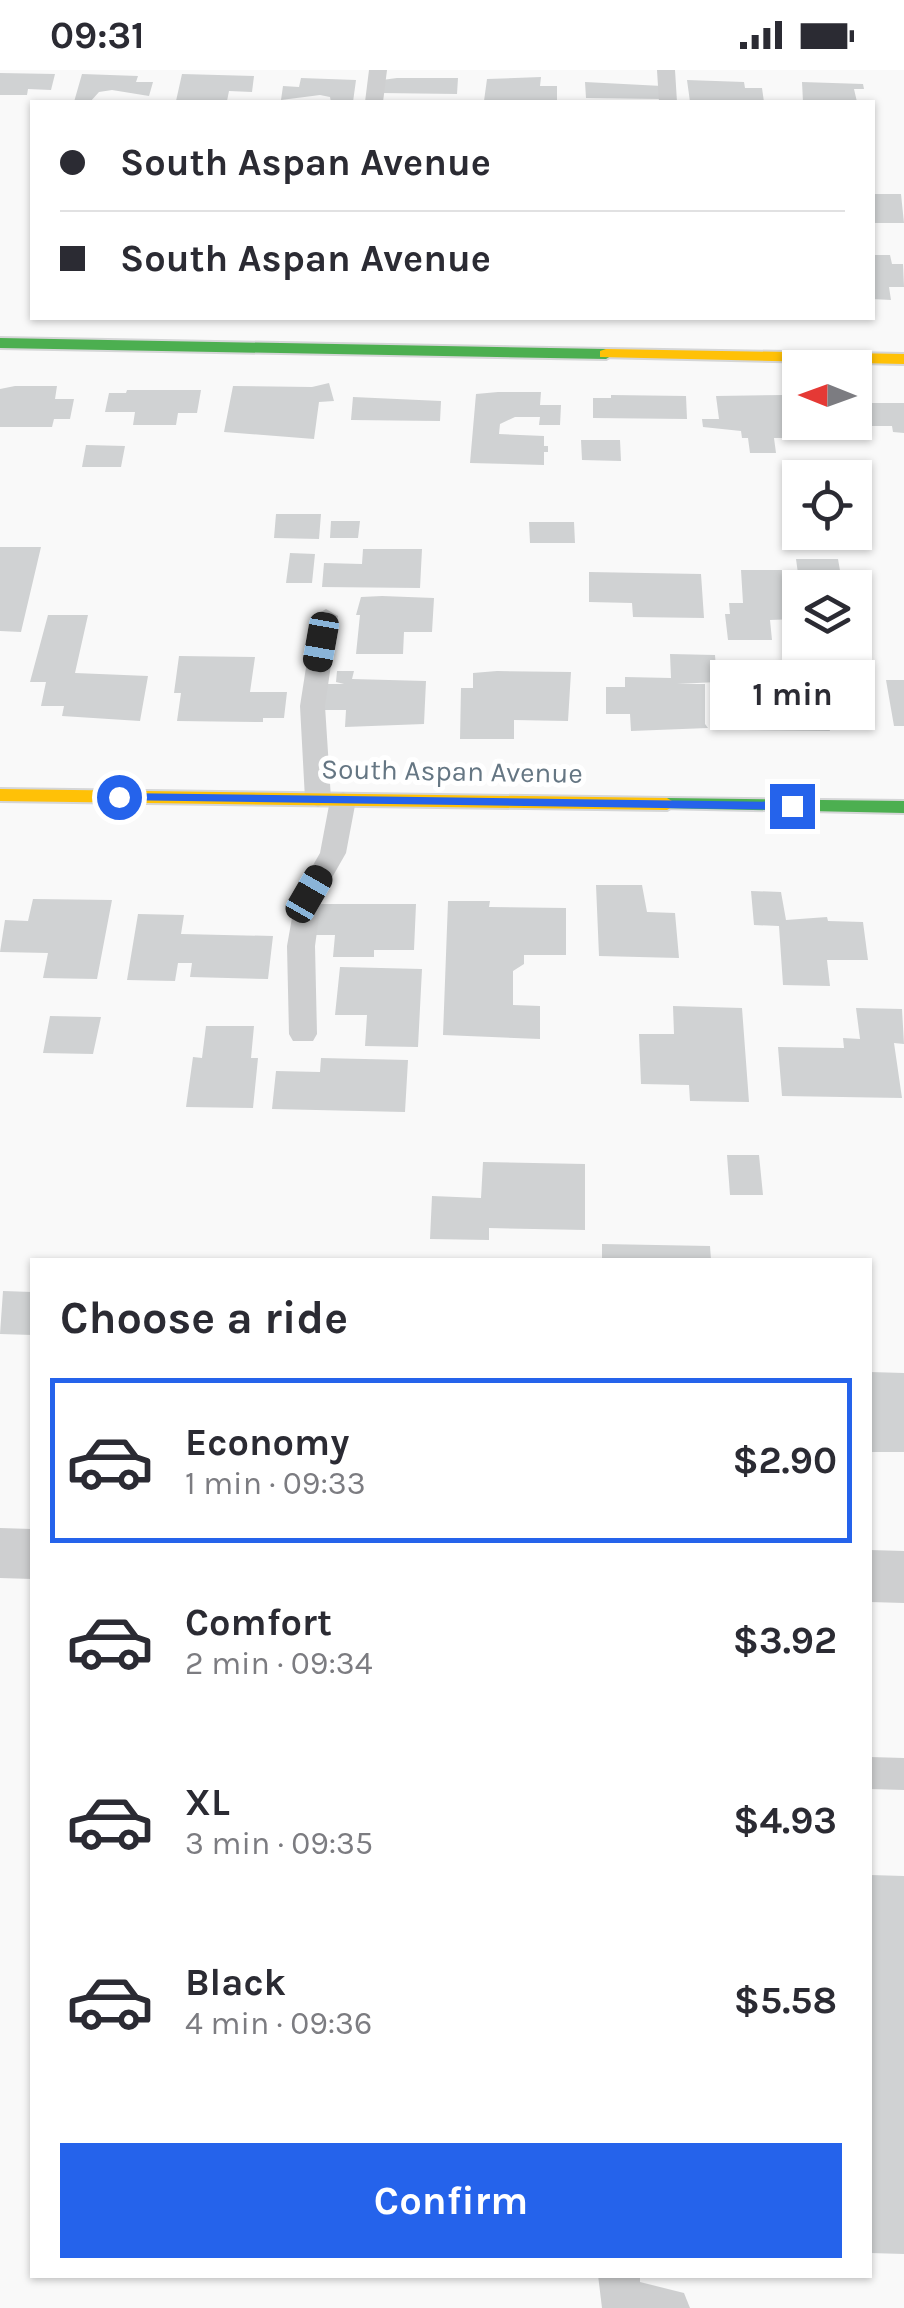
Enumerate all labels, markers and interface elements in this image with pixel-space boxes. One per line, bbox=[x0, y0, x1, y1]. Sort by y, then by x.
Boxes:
text: 09:31 bbox=[50, 13, 145, 58]
text: South Aspan Avenue bbox=[120, 140, 491, 185]
text: South Aspan Avenue bbox=[120, 236, 491, 281]
north arrow bbox=[782, 350, 872, 440]
map controls bbox=[782, 350, 872, 660]
button: locate bbox=[782, 460, 872, 550]
button: layers bbox=[782, 570, 872, 660]
car bbox=[301, 610, 341, 674]
callout: 1 min bbox=[710, 661, 874, 731]
text: 1 min bbox=[752, 676, 833, 713]
street label: South Aspan Avenue bbox=[321, 752, 583, 790]
route start bbox=[97, 775, 142, 820]
route end bbox=[770, 784, 815, 829]
car bbox=[281, 861, 337, 927]
text: Choose a ride bbox=[60, 1292, 348, 1344]
icon: car bbox=[65, 1416, 155, 1506]
text: Economy bbox=[185, 1420, 349, 1465]
text: $2.90 bbox=[732, 1438, 837, 1483]
text: 1 min · 09:33 bbox=[185, 1465, 366, 1502]
icon: car bbox=[65, 1596, 155, 1686]
text: Comfort bbox=[185, 1600, 332, 1645]
text: $3.92 bbox=[733, 1618, 837, 1663]
text: 2 min · 09:34 bbox=[185, 1645, 373, 1682]
icon: car bbox=[65, 1776, 155, 1866]
text: XL bbox=[185, 1780, 230, 1825]
text: $4.93 bbox=[733, 1798, 837, 1843]
text: 3 min · 09:35 bbox=[185, 1825, 373, 1862]
icon: car bbox=[65, 1956, 155, 2046]
text: Black bbox=[185, 1960, 286, 2005]
text: $5.58 bbox=[734, 1978, 837, 2023]
text: 4 min · 09:36 bbox=[185, 2005, 372, 2042]
button: Confirm bbox=[60, 2143, 842, 2258]

